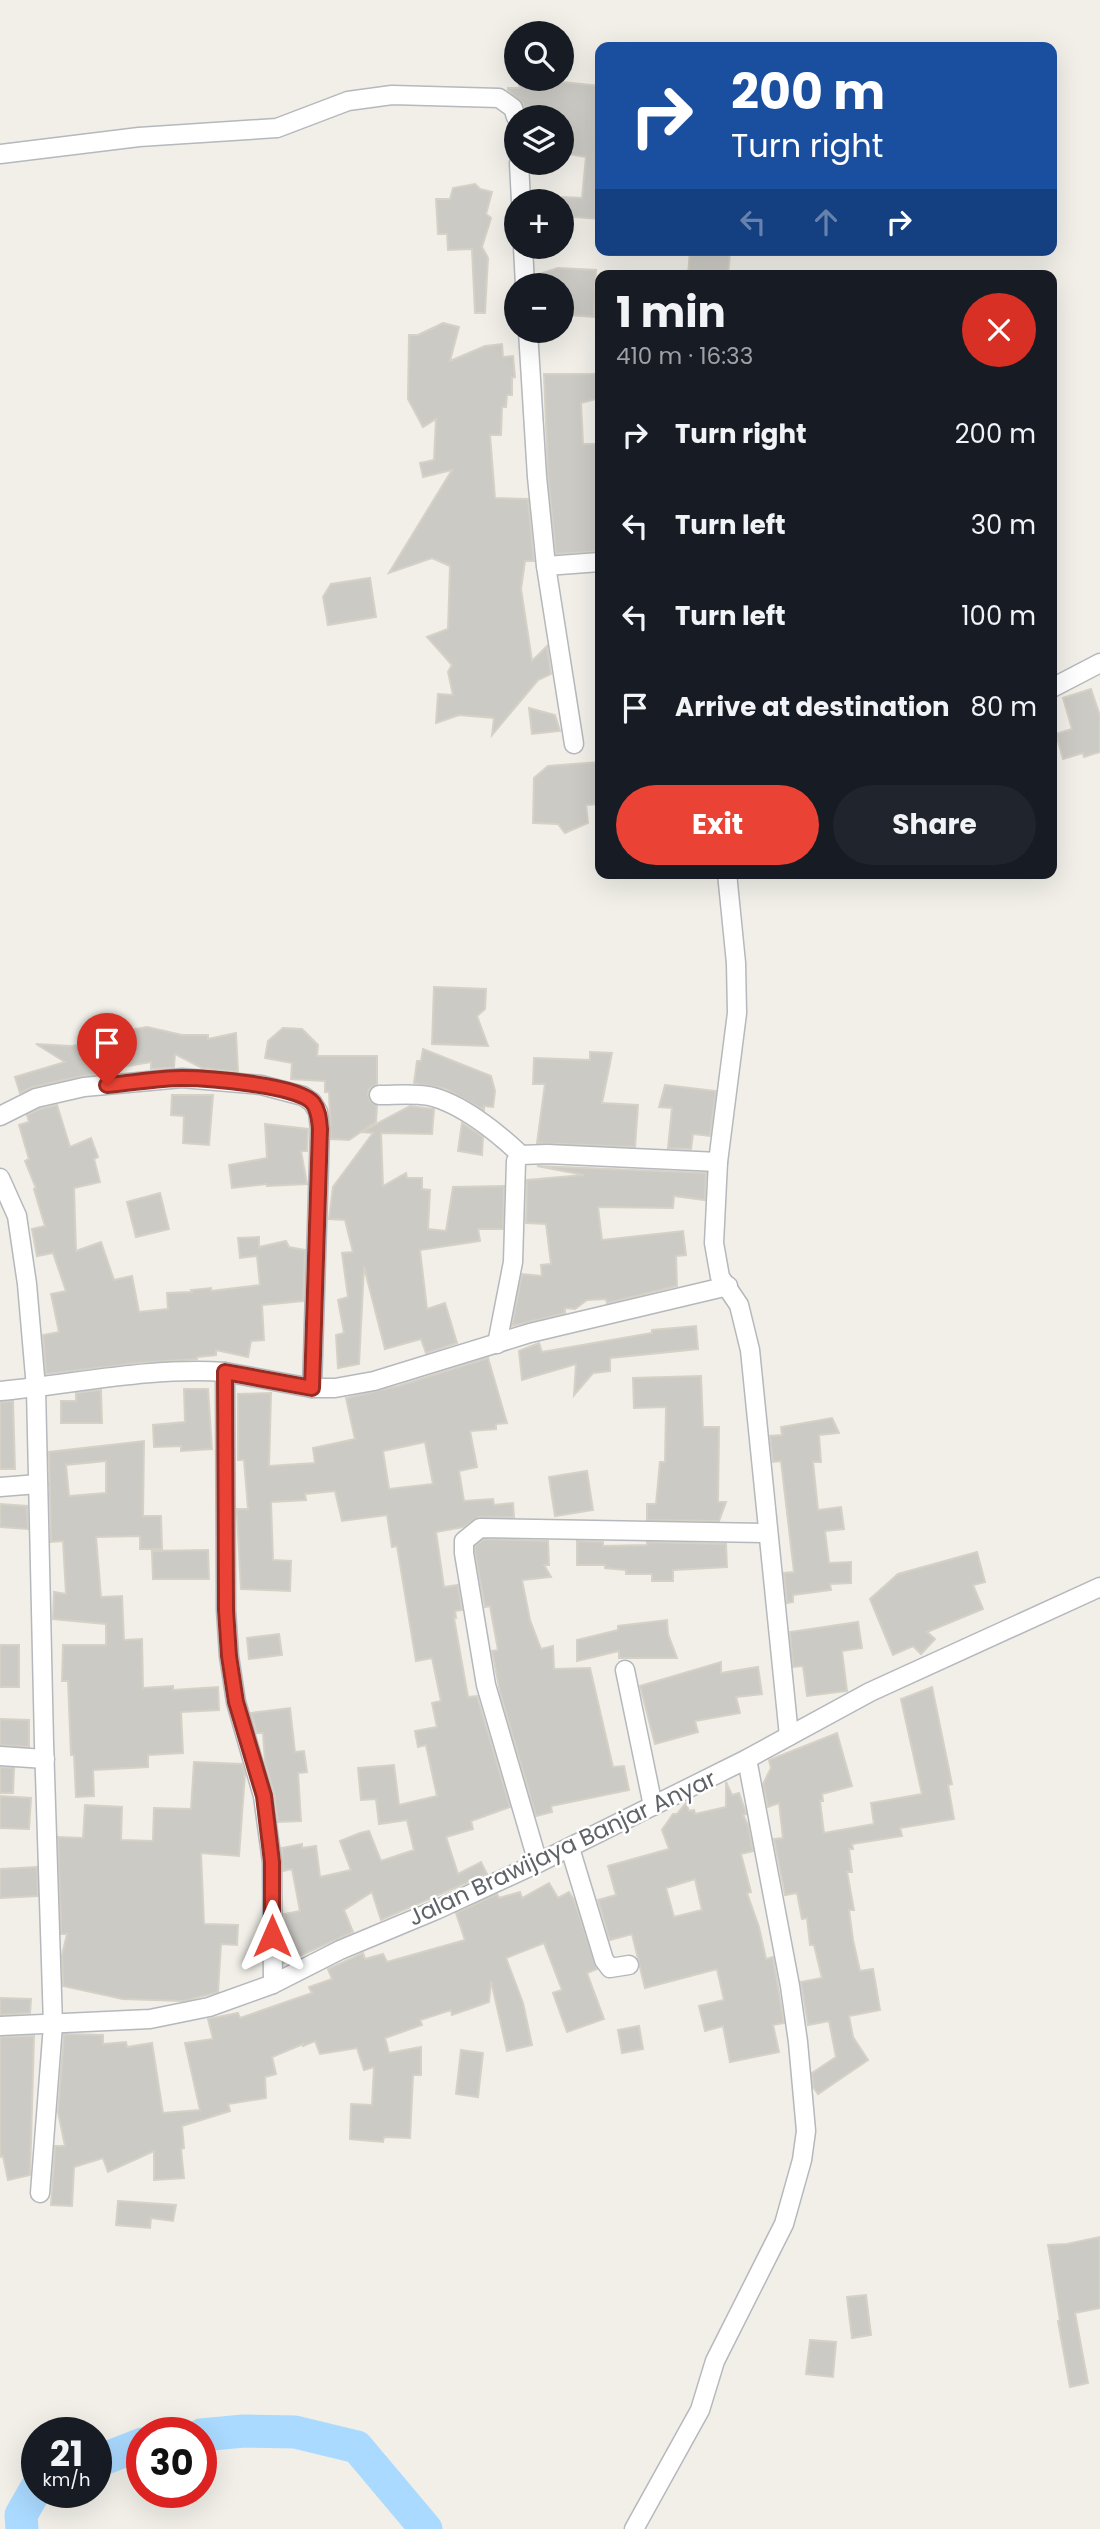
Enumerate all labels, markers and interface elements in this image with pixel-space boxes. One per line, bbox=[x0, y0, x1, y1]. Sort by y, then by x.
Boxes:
map controls bbox=[504, 21, 574, 343]
button: search bbox=[504, 21, 574, 91]
text: 200 m bbox=[731, 58, 885, 126]
icon: right bbox=[616, 70, 707, 161]
button: layers bbox=[504, 105, 574, 175]
text: Turn right bbox=[731, 123, 883, 168]
button: + bbox=[504, 189, 574, 259]
icon: left bbox=[734, 203, 772, 241]
icon: ahead bbox=[807, 203, 845, 241]
icon: right bbox=[880, 203, 918, 241]
button: − bbox=[504, 273, 574, 343]
text: 1 min bbox=[616, 283, 726, 342]
button: close bbox=[962, 293, 1036, 367]
text: 410 m · 16:33 bbox=[616, 340, 753, 372]
icon: right bbox=[616, 416, 654, 454]
text: Turn right bbox=[675, 416, 807, 452]
text: 200 m bbox=[955, 416, 1036, 452]
icon: left bbox=[616, 507, 654, 545]
text: Turn left bbox=[675, 507, 786, 543]
text: 30 m bbox=[971, 507, 1036, 543]
icon: left bbox=[616, 598, 654, 636]
text: Turn left bbox=[675, 598, 786, 634]
text: 100 m bbox=[961, 598, 1036, 634]
icon: arrive bbox=[616, 689, 654, 727]
text: Arrive at destination bbox=[675, 689, 950, 725]
text: 80 m bbox=[971, 689, 1037, 725]
button: Exit bbox=[616, 785, 819, 865]
button: Share bbox=[833, 785, 1036, 865]
pin bbox=[77, 1013, 137, 1085]
icon: arrive bbox=[88, 1024, 126, 1062]
street label: Jalan Brawijaya Banjar Anyar bbox=[403, 1762, 721, 1934]
position arrow bbox=[235, 1899, 309, 1973]
speed limit sign: 30 bbox=[126, 2417, 217, 2508]
text: 21 bbox=[50, 2429, 83, 2478]
text: km/h bbox=[43, 2467, 90, 2492]

